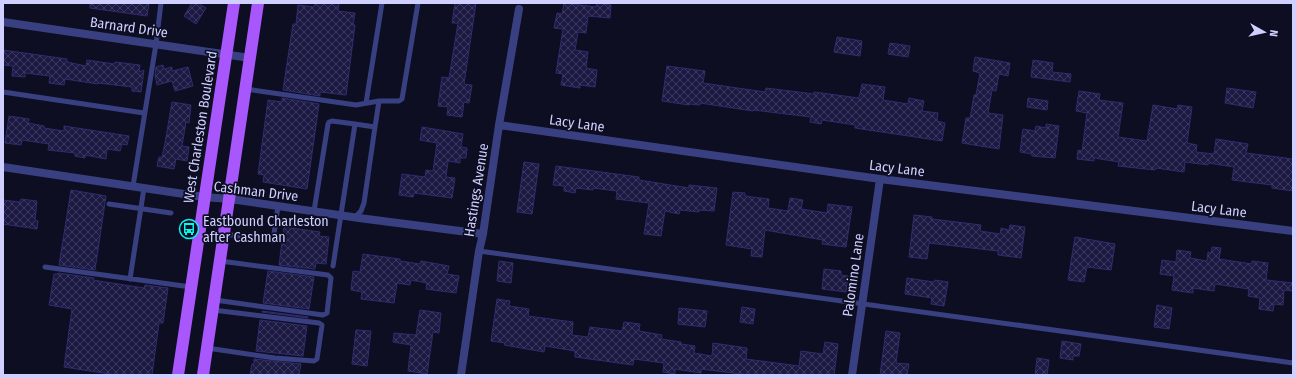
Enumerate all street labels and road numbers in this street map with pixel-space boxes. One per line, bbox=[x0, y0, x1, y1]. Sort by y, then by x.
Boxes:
street label: Barnard Drive bbox=[89, 14, 169, 41]
street label: West Charleston Boulevard bbox=[180, 50, 221, 204]
street label: Lacy Lane bbox=[548, 111, 606, 136]
street label: Hastings Avenue bbox=[461, 142, 492, 238]
street label: Lacy Lane bbox=[868, 157, 926, 180]
street label: Cashman Drive bbox=[213, 178, 299, 205]
street label: Lacy Lane bbox=[1190, 198, 1248, 221]
street label: Palomino Lane bbox=[839, 232, 868, 318]

